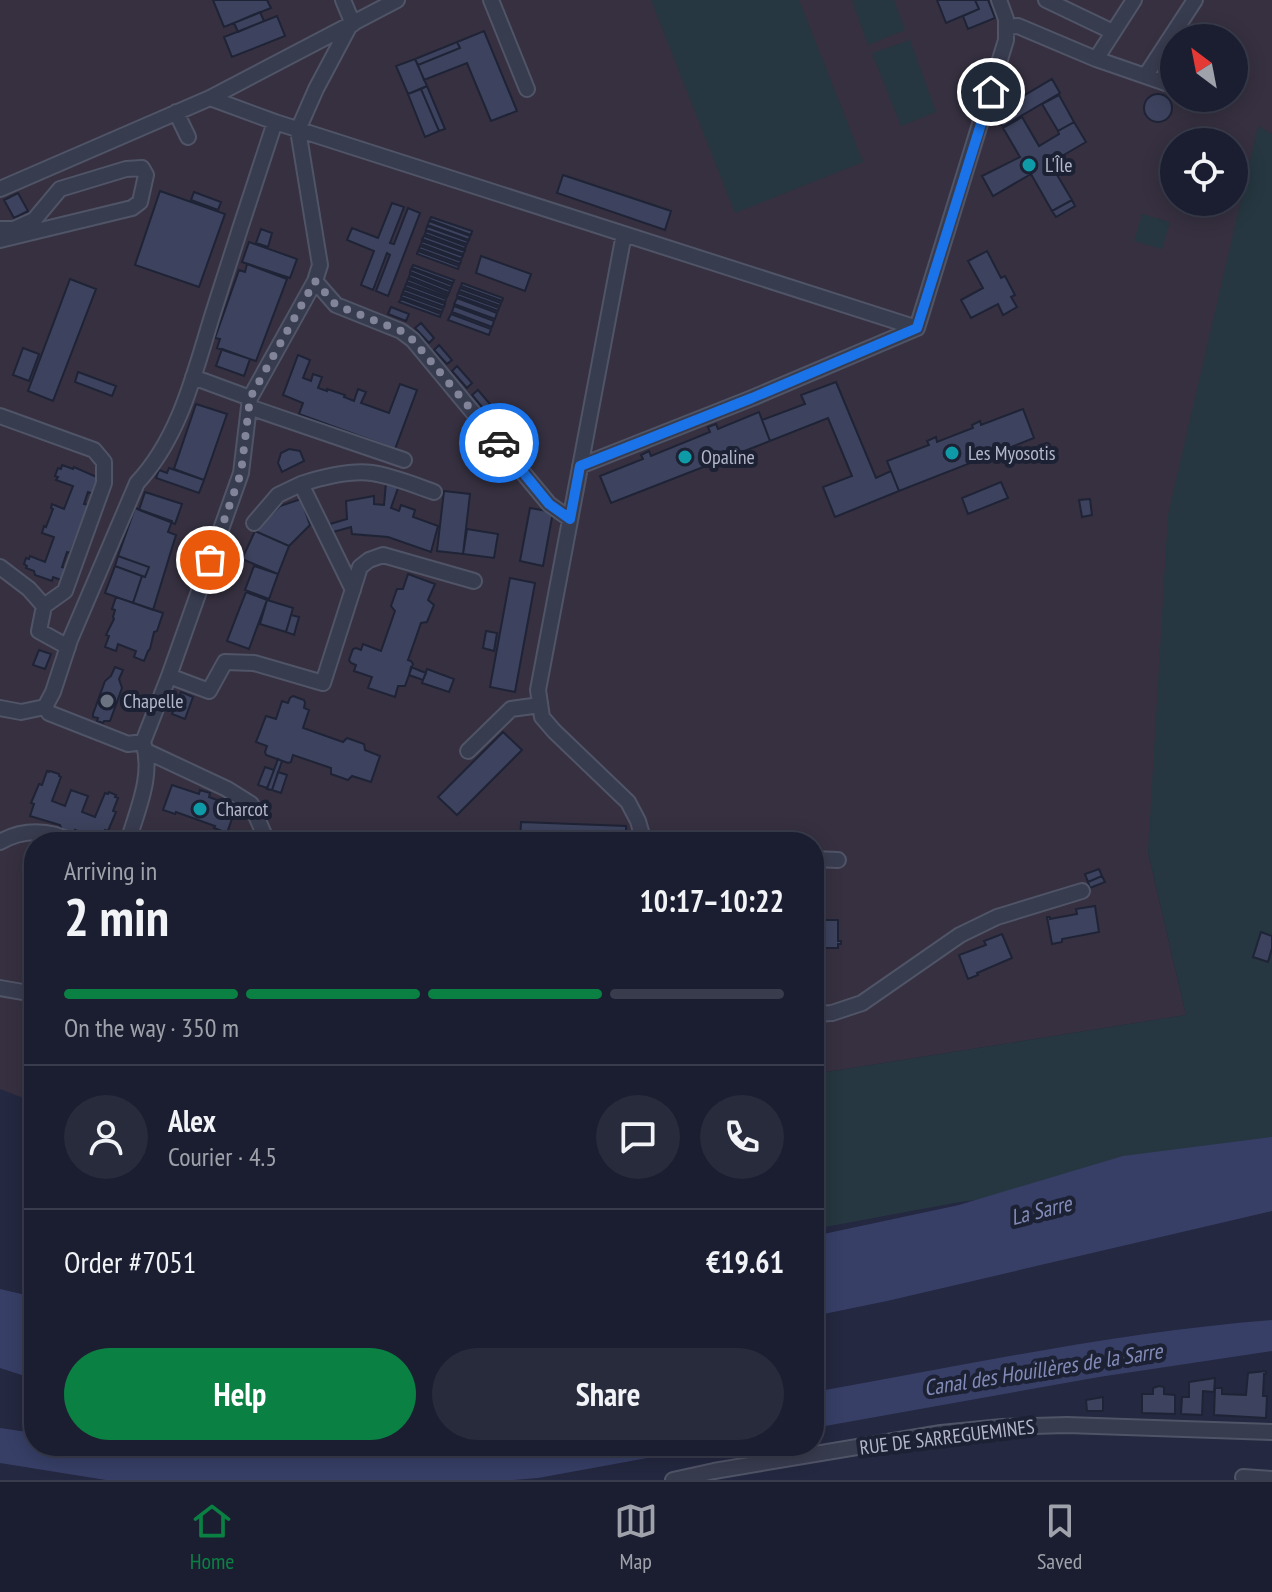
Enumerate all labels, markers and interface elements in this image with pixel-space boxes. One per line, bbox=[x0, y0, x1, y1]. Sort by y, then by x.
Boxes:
north arrow bbox=[1160, 24, 1248, 112]
map controls bbox=[1160, 24, 1248, 216]
pin bbox=[957, 58, 1025, 126]
icon: home bbox=[969, 70, 1013, 114]
button: locate bbox=[1160, 128, 1248, 216]
place label: L'Île bbox=[1045, 152, 1072, 178]
marker: L'Île bbox=[1020, 156, 1038, 174]
courier bbox=[459, 403, 539, 483]
icon: car bbox=[477, 421, 521, 465]
place label: Les Myosotis bbox=[968, 440, 1056, 466]
place label: Opaline bbox=[701, 444, 755, 470]
marker: Les Myosotis bbox=[943, 444, 961, 462]
marker: Opaline bbox=[676, 448, 694, 466]
pin bbox=[176, 526, 244, 594]
icon: bag bbox=[188, 538, 232, 582]
place label: Chapelle bbox=[123, 688, 184, 714]
marker: Chapelle bbox=[98, 692, 116, 710]
place label: Charcot bbox=[216, 796, 269, 822]
marker: Charcot bbox=[191, 800, 209, 818]
text: Arriving in bbox=[64, 854, 157, 887]
text: 10:17–10:22 bbox=[640, 881, 784, 920]
text: 2 min bbox=[64, 883, 169, 950]
text: On the way · 350 m bbox=[64, 1011, 239, 1044]
button: person bbox=[64, 1095, 148, 1179]
button: chat bbox=[596, 1095, 680, 1179]
button: phone bbox=[700, 1095, 784, 1179]
text: Alex bbox=[168, 1101, 216, 1140]
text: Courier · 4.5 bbox=[168, 1140, 277, 1173]
water label: La Sarre bbox=[1008, 1188, 1076, 1231]
text: Order #7051 bbox=[64, 1242, 196, 1281]
text: €19.61 bbox=[706, 1242, 784, 1281]
water label: Canal des Houillères de la Sarre bbox=[922, 1336, 1166, 1402]
button: Help bbox=[64, 1348, 416, 1440]
button: Share bbox=[432, 1348, 784, 1440]
street label: RUE DE SARREGUEMINES bbox=[858, 1413, 1036, 1461]
tab: Home bbox=[190, 1499, 234, 1575]
tab: Map bbox=[614, 1499, 658, 1575]
tab: Saved bbox=[1037, 1499, 1082, 1575]

